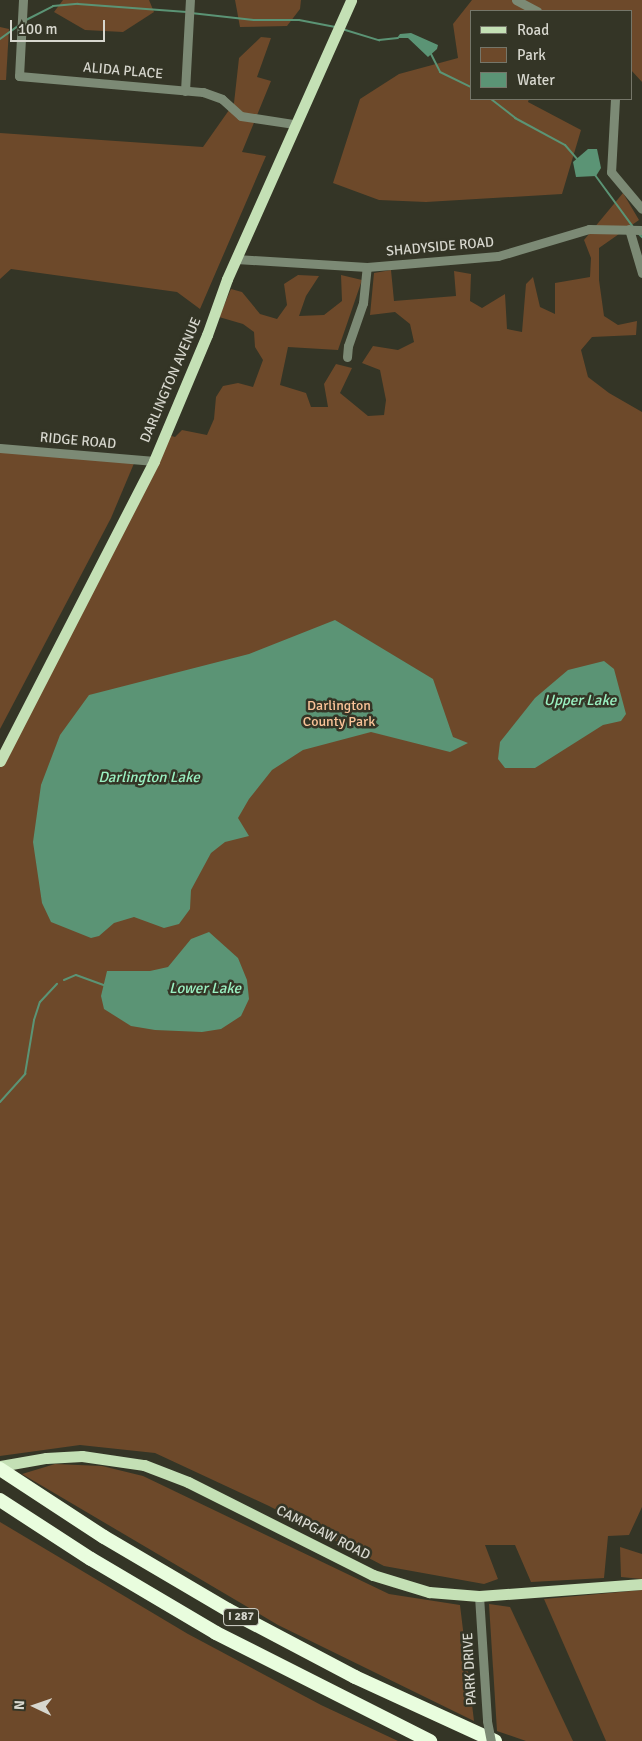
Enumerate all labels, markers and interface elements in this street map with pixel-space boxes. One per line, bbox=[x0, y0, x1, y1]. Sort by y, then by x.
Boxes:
scale bar bbox=[12, 10, 108, 42]
legend bbox=[470, 10, 632, 100]
text: 100 m bbox=[18, 20, 58, 38]
text: Road bbox=[517, 21, 549, 39]
text: Park bbox=[517, 46, 546, 64]
street label: ALIDA PLACE bbox=[82, 59, 164, 83]
text: Water bbox=[517, 71, 555, 89]
street label: SHADYSIDE ROAD bbox=[385, 234, 495, 260]
street label: DARLINGTON AVENUE bbox=[137, 315, 205, 445]
street label: RIDGE ROAD bbox=[39, 429, 117, 453]
water label: Upper Lake bbox=[544, 692, 616, 710]
park label: Darlington County Park bbox=[303, 698, 375, 730]
water label: Darlington Lake bbox=[98, 769, 200, 787]
water label: Lower Lake bbox=[169, 980, 241, 998]
street label: CAMPGAW ROAD bbox=[273, 1502, 373, 1564]
road number: I 287 bbox=[222, 1608, 260, 1626]
street label: PARK DRIVE bbox=[460, 1632, 480, 1706]
north arrow bbox=[10, 1681, 60, 1731]
text: N bbox=[11, 1700, 28, 1711]

